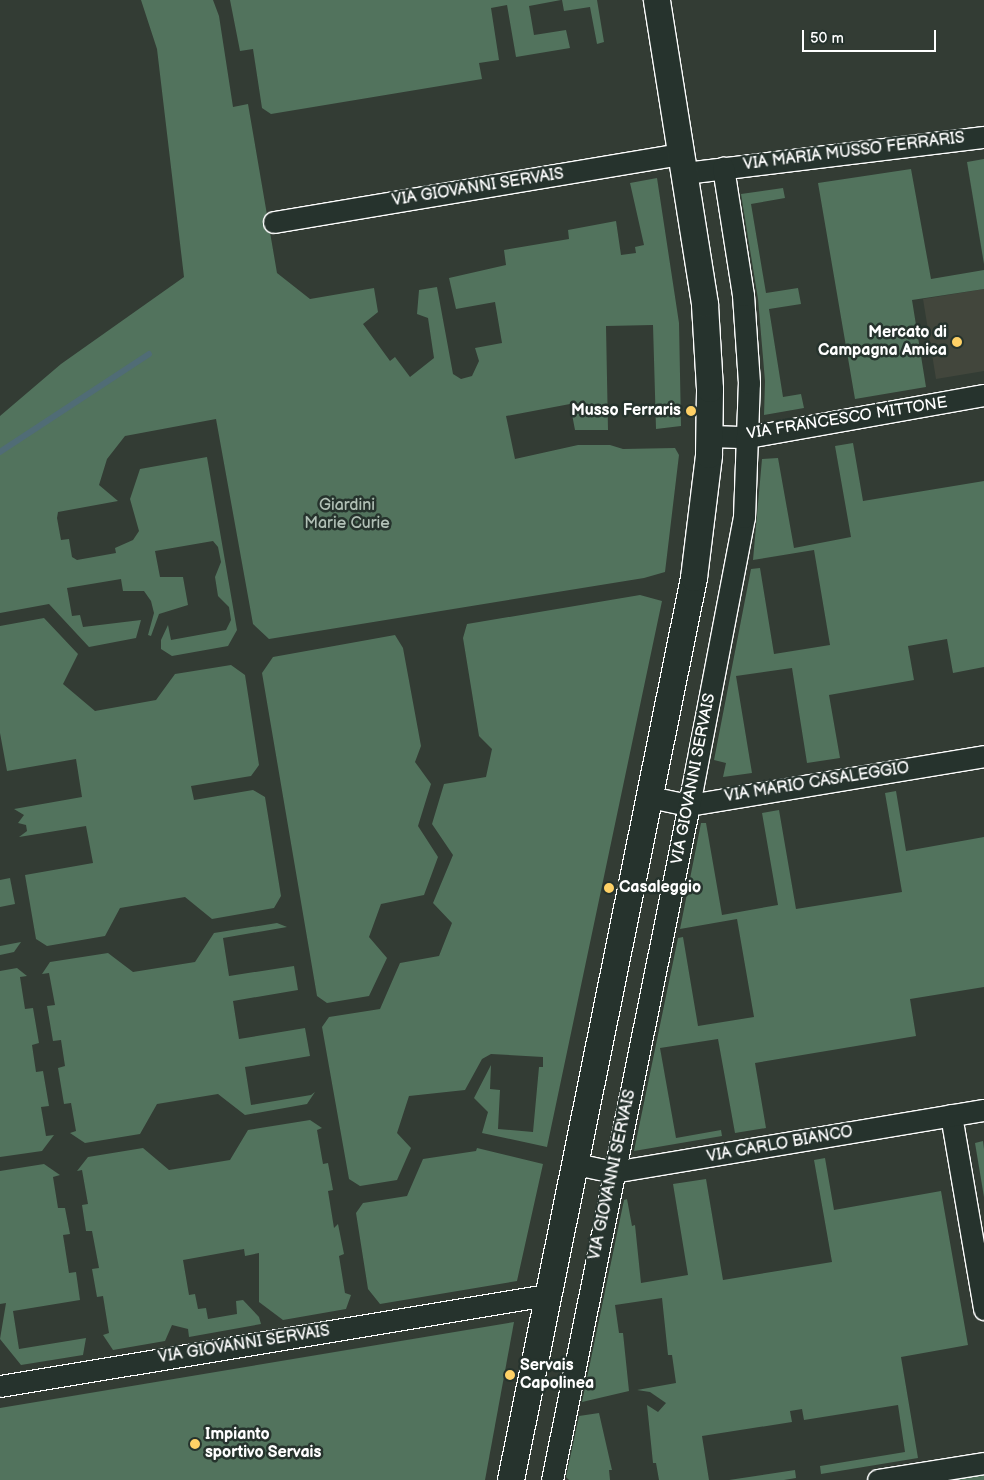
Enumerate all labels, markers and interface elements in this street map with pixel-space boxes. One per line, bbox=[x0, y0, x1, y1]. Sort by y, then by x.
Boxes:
scale bar bbox=[804, 20, 938, 52]
text: 50 m bbox=[810, 29, 844, 48]
street label: VIA MARIA MUSSO FERRARIS bbox=[742, 129, 966, 175]
street label: VIA GIOVANNI SERVAIS bbox=[391, 165, 565, 211]
place label: Mercato di Campagna Amica bbox=[818, 323, 947, 361]
marker: Mercato di Campagna Amica bbox=[951, 336, 963, 348]
street label: VIA FRANCESCO MITTONE bbox=[745, 394, 949, 444]
place label: Musso Ferraris bbox=[571, 401, 681, 421]
marker: Musso Ferraris bbox=[685, 405, 697, 417]
park label: Giardini Marie Curie bbox=[304, 496, 390, 534]
street label: VIA GIOVANNI SERVAIS bbox=[668, 692, 720, 866]
street label: VIA MARIO CASALEGGIO bbox=[723, 759, 911, 807]
place label: Casaleggio bbox=[619, 878, 701, 898]
marker: Casaleggio bbox=[603, 882, 615, 894]
street label: VIA GIOVANNI SERVAIS bbox=[586, 1088, 640, 1262]
street label: VIA CARLO BIANCO bbox=[705, 1123, 855, 1167]
street label: VIA GIOVANNI SERVAIS bbox=[157, 1322, 331, 1368]
place label: Servais Capolinea bbox=[520, 1356, 594, 1394]
marker: Servais Capolinea bbox=[504, 1369, 516, 1381]
place label: Impianto sportivo Servais bbox=[205, 1425, 321, 1463]
marker: Impianto sportivo Servais bbox=[189, 1438, 201, 1450]

